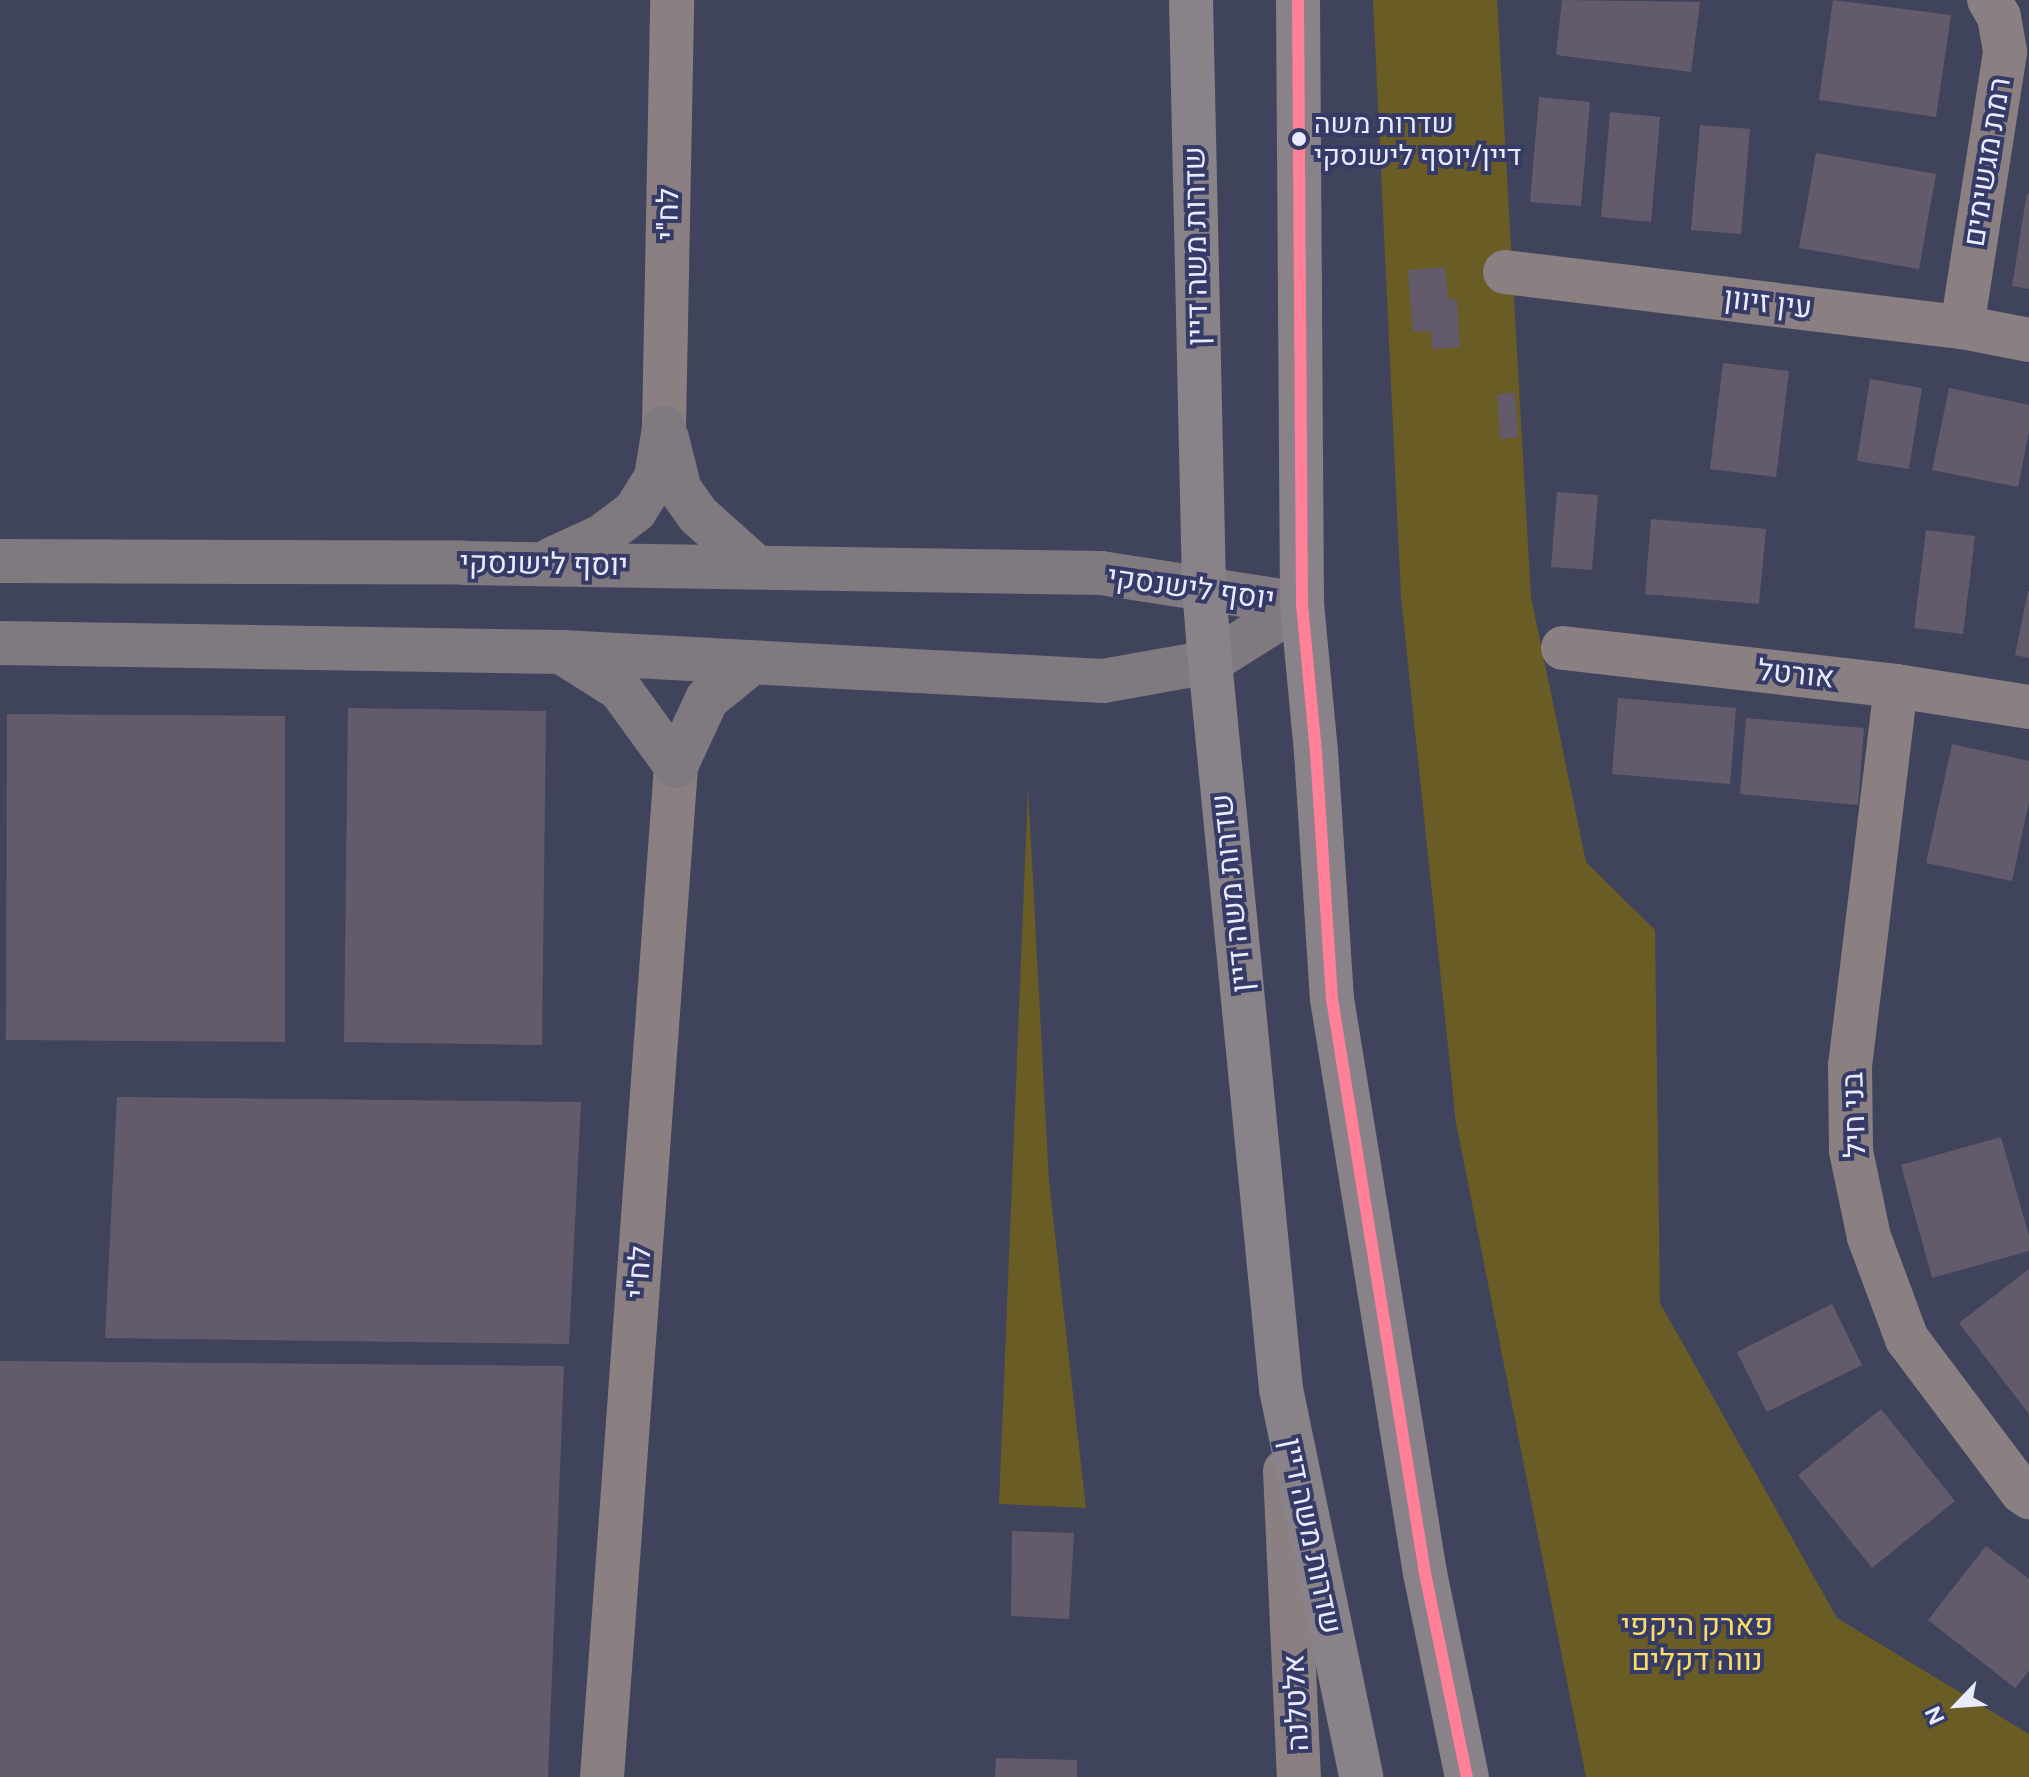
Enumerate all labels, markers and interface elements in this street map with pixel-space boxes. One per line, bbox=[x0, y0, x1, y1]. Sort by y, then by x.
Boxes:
street label: רמת מגשימים bbox=[1956, 75, 2018, 249]
place label: שדרות משה דיין/יוסף לישנסקי bbox=[1314, 106, 1521, 172]
marker: שדרות משה דיין/יוסף לישנסקי bbox=[1291, 131, 1307, 147]
street label: שדרות משה דיין bbox=[1176, 146, 1216, 346]
street label: לח"י bbox=[650, 188, 686, 240]
street label: עין זיוון bbox=[1722, 280, 1814, 326]
street label: יוסף לישנסקי bbox=[460, 545, 628, 583]
street label: יוסף לישנסקי bbox=[1105, 558, 1277, 618]
street label: אורטל bbox=[1756, 652, 1836, 696]
street label: שדרות משה דיין bbox=[1204, 792, 1260, 994]
street label: בני חיל bbox=[1835, 1071, 1873, 1159]
street label: לח"י bbox=[619, 1245, 659, 1299]
street label: שדרות משה דיין bbox=[1273, 1435, 1349, 1637]
park label: פארק היקפי נווה דקלים bbox=[1621, 1607, 1773, 1678]
street label: אלטלנה bbox=[1275, 1654, 1317, 1752]
north arrow bbox=[1917, 1665, 1997, 1745]
text: N bbox=[1919, 1702, 1951, 1729]

